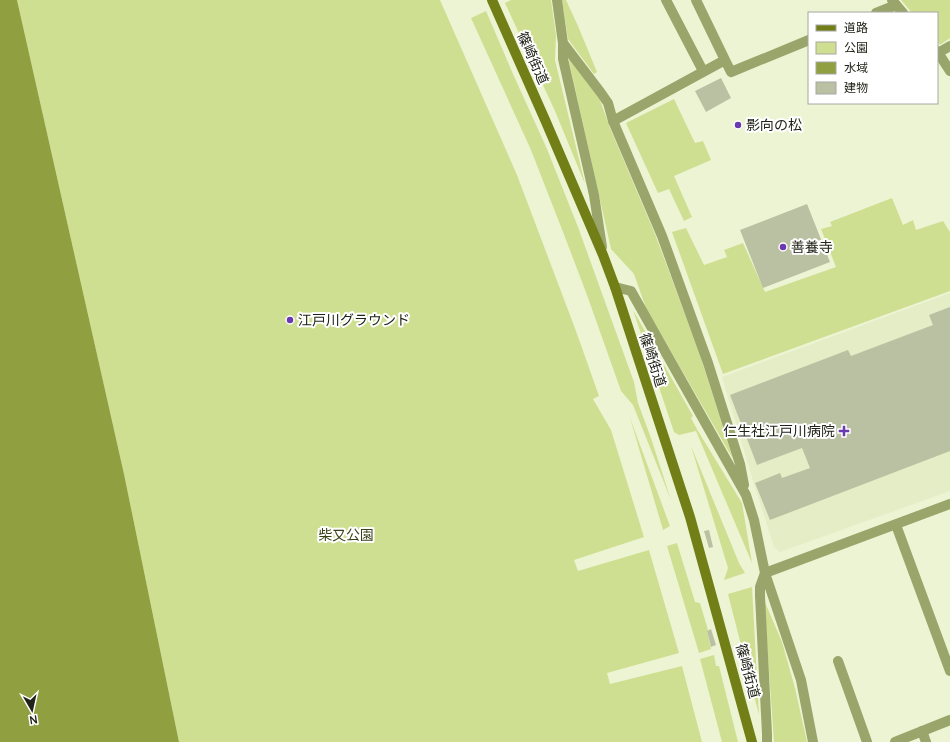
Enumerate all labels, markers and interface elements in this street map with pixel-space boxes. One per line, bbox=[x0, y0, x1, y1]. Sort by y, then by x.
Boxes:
legend bbox=[808, 12, 938, 104]
text: 道路 bbox=[844, 19, 868, 36]
street label: 篠崎街道 bbox=[513, 28, 554, 87]
text: 公園 bbox=[844, 39, 868, 56]
text: 水域 bbox=[844, 59, 868, 76]
text: 建物 bbox=[844, 79, 868, 96]
place label: 影向の松 bbox=[746, 115, 802, 134]
marker: 影向の松 bbox=[733, 120, 743, 130]
place label: 善養寺 bbox=[791, 237, 833, 256]
marker: 善養寺 bbox=[778, 242, 788, 252]
place label: 江戸川グラウンド bbox=[298, 310, 410, 329]
marker: 江戸川グラウンド bbox=[285, 315, 295, 325]
street label: 篠崎街道 bbox=[636, 330, 671, 389]
place label: 仁生社江戸川病院 bbox=[723, 421, 835, 440]
marker: 仁生社江戸川病院 bbox=[838, 425, 850, 437]
park label: 柴又公園 bbox=[318, 525, 374, 544]
street label: 篠崎街道 bbox=[732, 641, 765, 700]
north arrow bbox=[12, 690, 52, 730]
text: N bbox=[28, 712, 39, 728]

